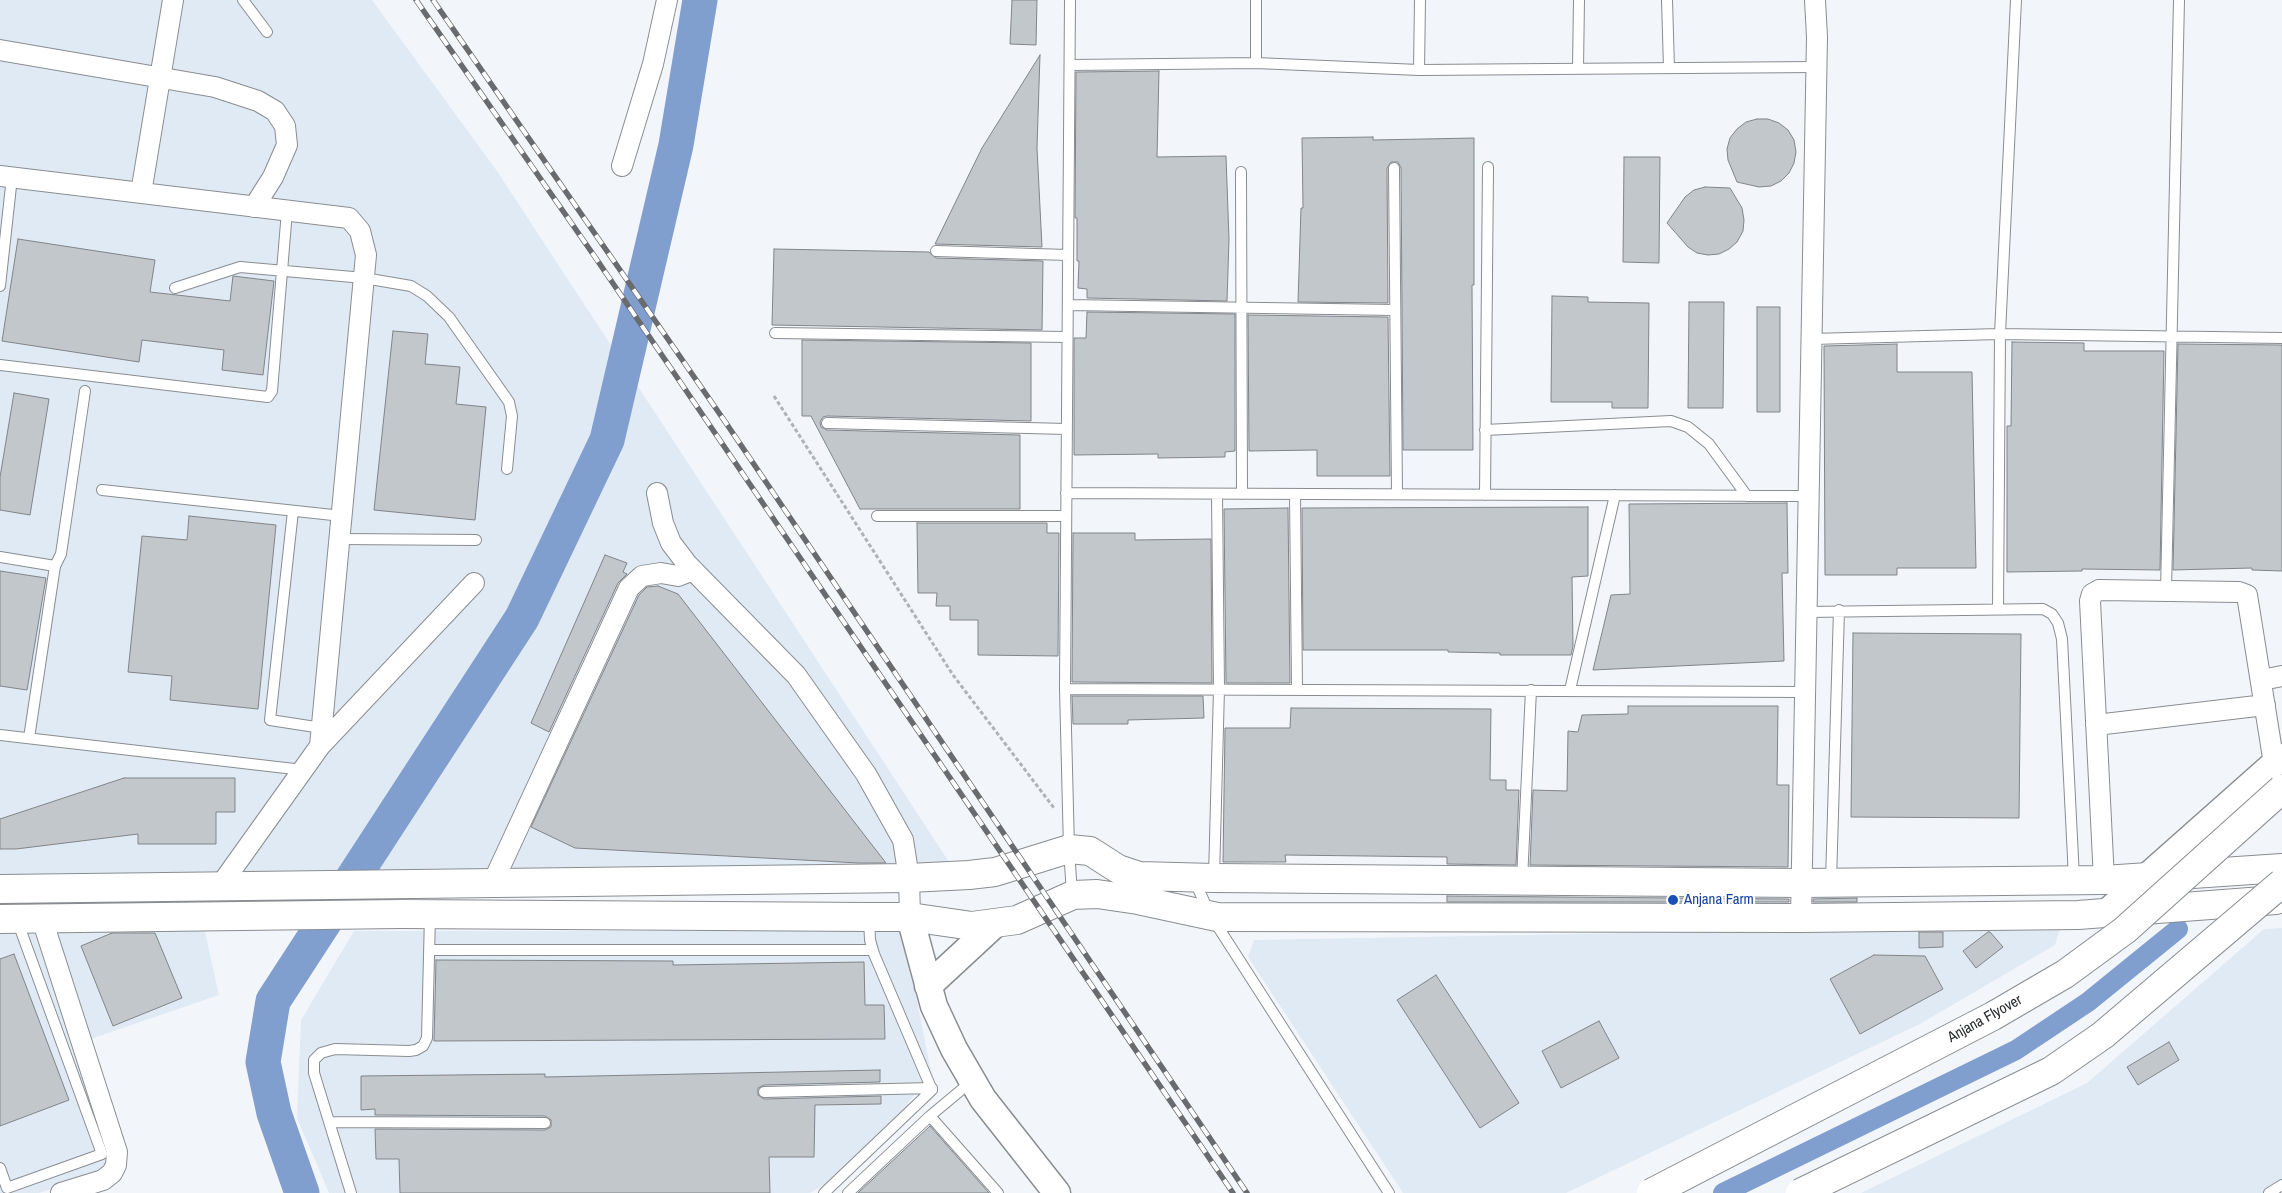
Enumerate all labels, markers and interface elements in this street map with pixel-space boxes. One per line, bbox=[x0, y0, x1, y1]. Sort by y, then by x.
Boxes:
place label: Anjana Farm bbox=[1684, 891, 1754, 909]
marker: Anjana Farm bbox=[1666, 893, 1680, 907]
street label: Anjana Flyover bbox=[1945, 991, 2025, 1047]

